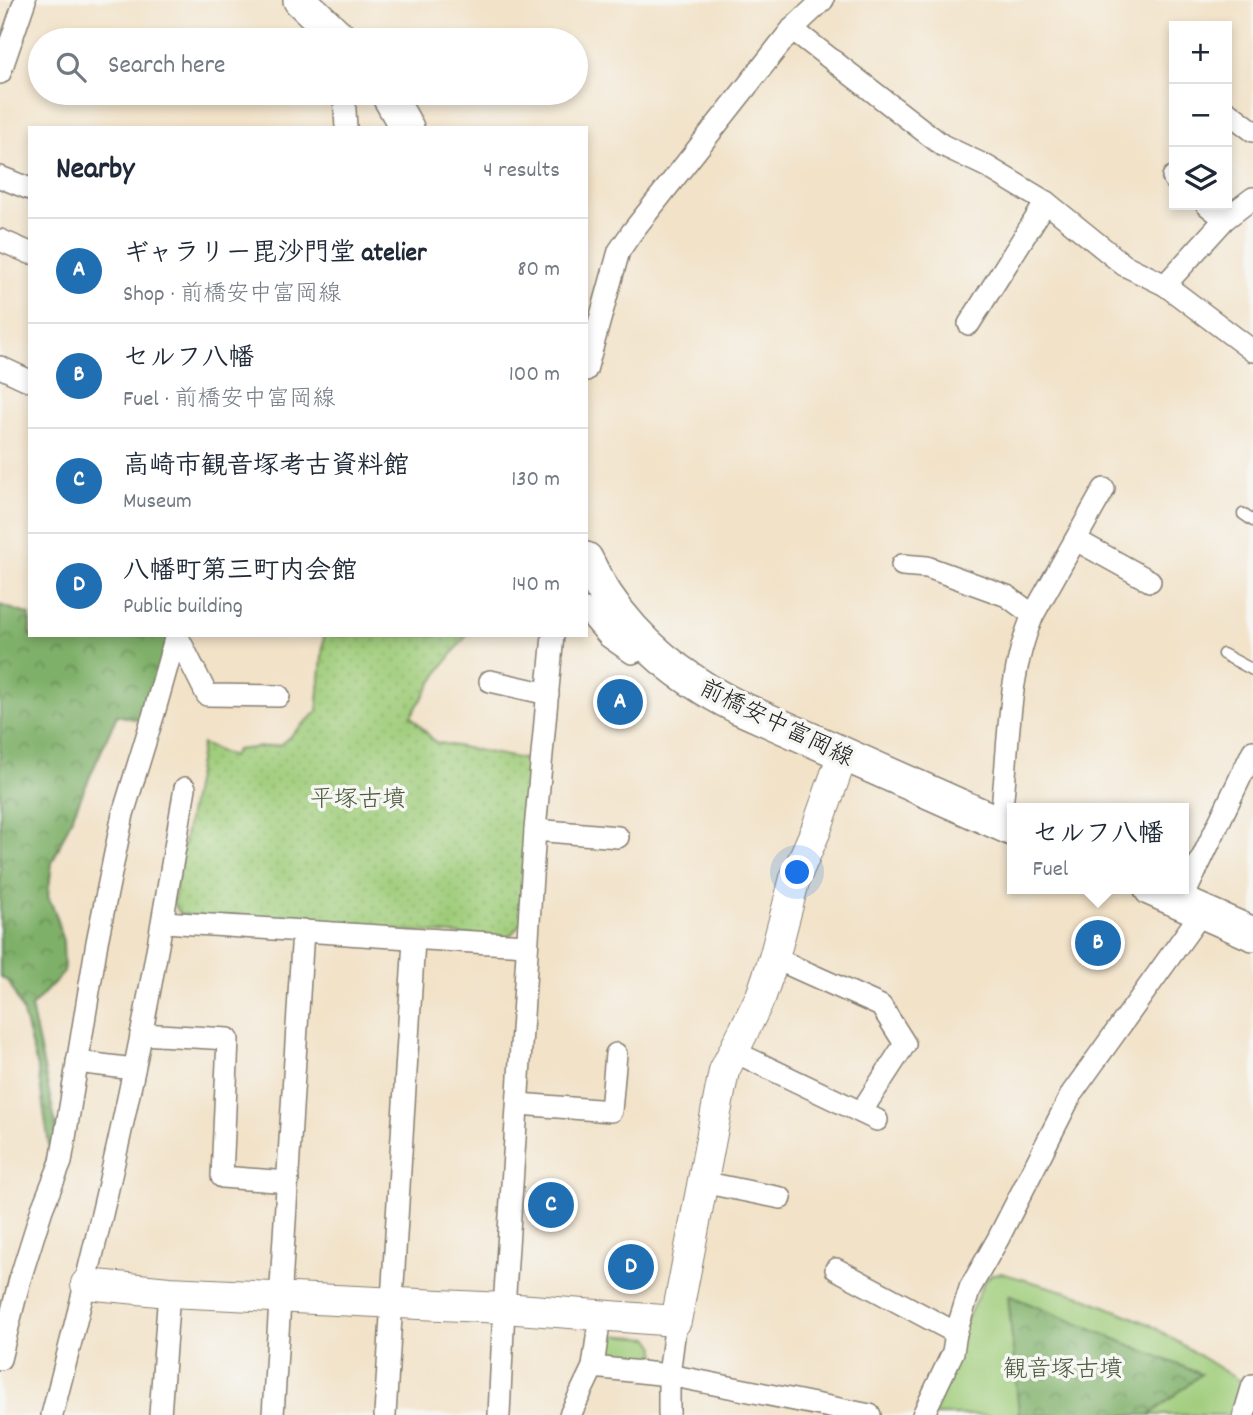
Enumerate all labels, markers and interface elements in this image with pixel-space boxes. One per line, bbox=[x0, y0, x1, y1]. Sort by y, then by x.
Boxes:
map controls bbox=[1169, 21, 1232, 210]
button: + bbox=[1169, 21, 1232, 84]
search box bbox=[28, 28, 588, 105]
icon: search bbox=[52, 48, 90, 86]
text: Search here bbox=[108, 48, 226, 85]
button: − bbox=[1169, 84, 1232, 147]
button: layers bbox=[1169, 147, 1232, 210]
text: Nearby bbox=[56, 150, 134, 193]
text: 4 results bbox=[483, 155, 560, 188]
text: ギャラリー毘沙門堂 atelier bbox=[123, 236, 427, 273]
text: A bbox=[73, 254, 85, 287]
text: 80 m bbox=[517, 254, 560, 287]
text: Shop · 前橋安中富岡線 bbox=[123, 279, 341, 312]
text: セルフ八幡 bbox=[123, 341, 254, 378]
text: B bbox=[74, 359, 84, 392]
text: 100 m bbox=[509, 359, 560, 392]
text: Fuel · 前橋安中富岡線 bbox=[123, 384, 336, 417]
text: 高崎市観音塚考古資料館 bbox=[123, 449, 409, 486]
text: C bbox=[73, 464, 85, 497]
text: 130 m bbox=[511, 464, 560, 497]
text: Museum bbox=[123, 486, 192, 519]
text: 八幡町第三町内会館 bbox=[123, 554, 357, 591]
text: D bbox=[73, 569, 85, 602]
text: 140 m bbox=[512, 569, 560, 602]
text: Public building bbox=[123, 591, 243, 624]
street label: 前橋安中富岡線 bbox=[693, 673, 859, 777]
pin: A bbox=[597, 676, 643, 728]
park label: 平塚古墳 bbox=[310, 784, 406, 818]
popup bbox=[1007, 803, 1189, 894]
text: セルフ八幡 bbox=[1032, 817, 1164, 854]
text: Fuel bbox=[1032, 854, 1068, 887]
your location bbox=[780, 855, 814, 889]
pin: B bbox=[1075, 917, 1121, 969]
pin: C bbox=[528, 1179, 574, 1231]
pin: D bbox=[608, 1241, 654, 1293]
park label: 観音塚古墳 bbox=[1003, 1354, 1123, 1388]

